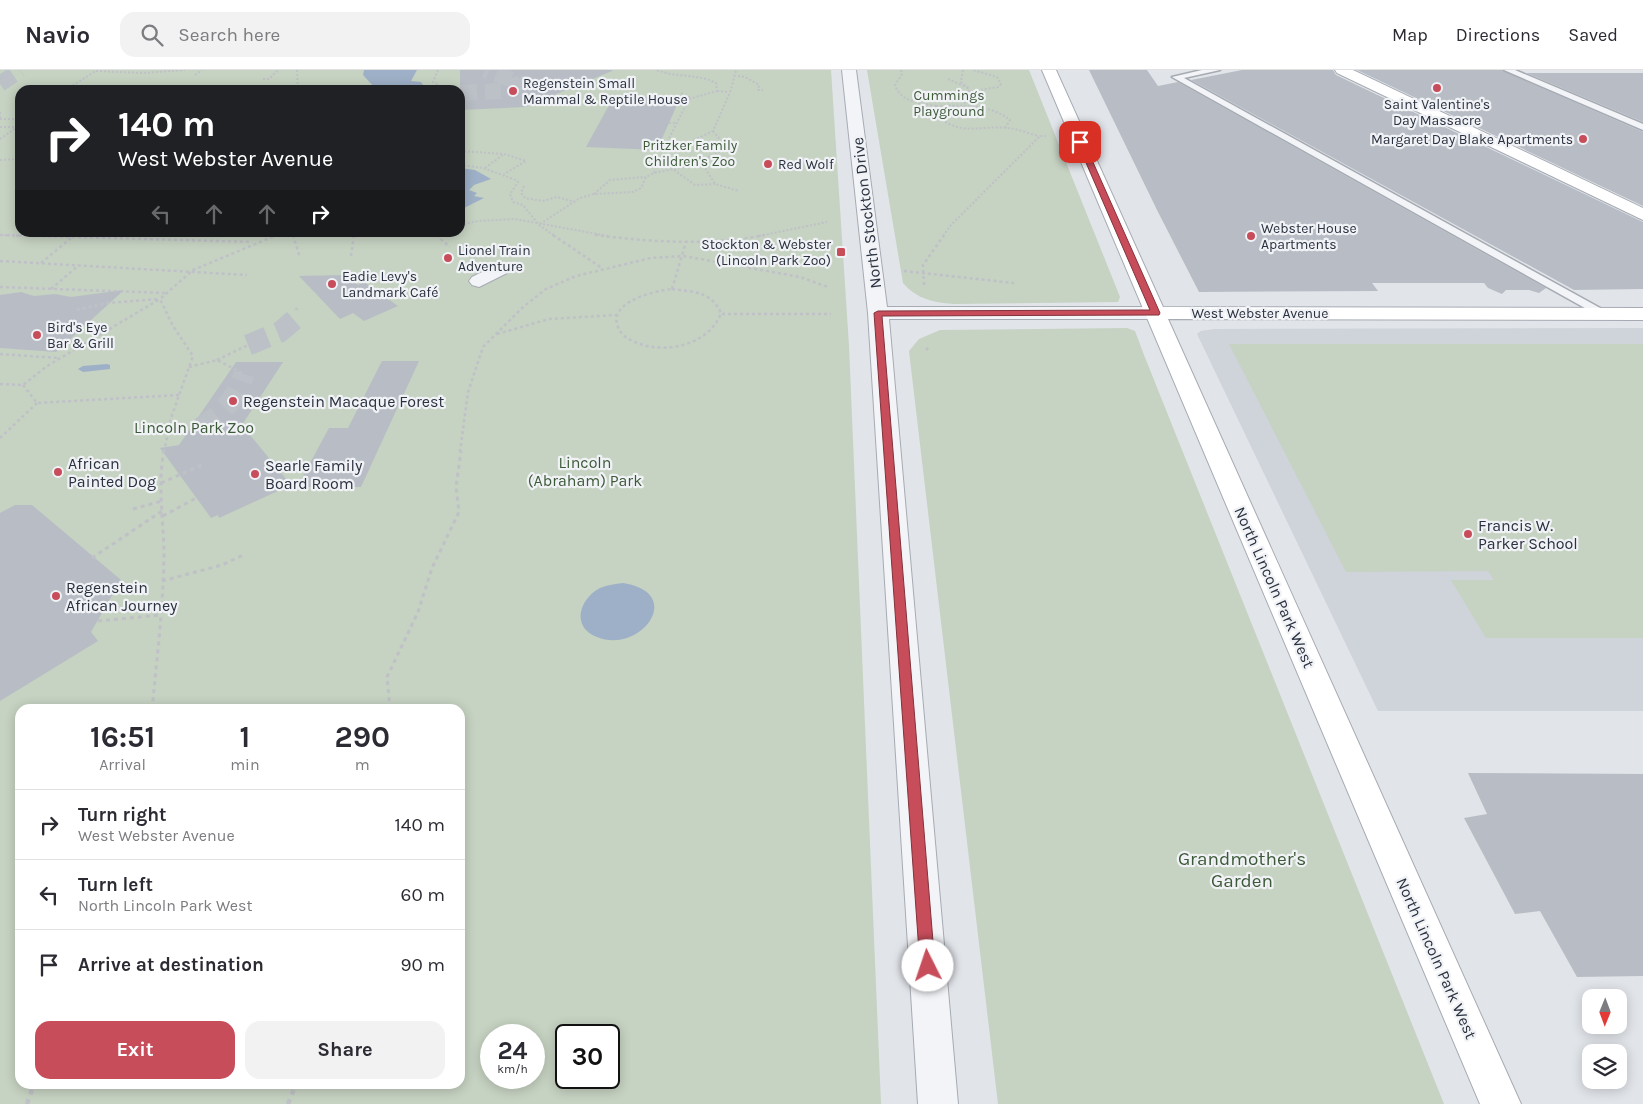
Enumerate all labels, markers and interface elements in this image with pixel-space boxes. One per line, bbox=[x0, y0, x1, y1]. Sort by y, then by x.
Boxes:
search box bbox=[120, 12, 470, 57]
text: Navio bbox=[25, 21, 90, 49]
icon: search bbox=[138, 21, 166, 49]
text: Search here bbox=[178, 24, 280, 46]
text: Map bbox=[1392, 24, 1428, 46]
text: Directions bbox=[1456, 24, 1540, 46]
text: Saved bbox=[1568, 24, 1618, 46]
place label: Regenstein Small Mammal & Reptile House bbox=[523, 75, 688, 108]
marker: Saint Valentine's Day Massacre bbox=[1431, 82, 1443, 94]
marker: Regenstein Small Mammal & Reptile House bbox=[507, 85, 519, 97]
park label: Cummings Playground bbox=[913, 87, 985, 120]
place label: Saint Valentine's Day Massacre bbox=[1384, 96, 1490, 129]
text: 140 m bbox=[118, 104, 216, 145]
icon: right bbox=[35, 105, 100, 170]
pin bbox=[1059, 121, 1101, 163]
icon: arrive bbox=[1066, 128, 1094, 156]
place label: Margaret Day Blake Apartments bbox=[1371, 131, 1573, 148]
marker: Margaret Day Blake Apartments bbox=[1577, 133, 1589, 145]
street label: North Stockton Drive bbox=[848, 136, 885, 290]
park label: Pritzker Family Children's Zoo bbox=[643, 137, 738, 170]
text: West Webster Avenue bbox=[118, 146, 333, 172]
place label: Red Wolf bbox=[778, 156, 834, 173]
marker: Red Wolf bbox=[762, 158, 774, 170]
icon: left bbox=[147, 200, 175, 228]
icon: ahead bbox=[200, 200, 228, 228]
icon: ahead bbox=[253, 200, 281, 228]
icon: right bbox=[306, 200, 334, 228]
place label: Webster House Apartments bbox=[1261, 220, 1357, 253]
marker: Webster House Apartments bbox=[1245, 230, 1257, 242]
place label: Stockton & Webster (Lincoln Park Zoo) bbox=[701, 236, 832, 269]
place label: Lionel Train Adventure bbox=[458, 242, 531, 275]
marker: Stockton & Webster (Lincoln Park Zoo) bbox=[835, 246, 847, 258]
marker: Lionel Train Adventure bbox=[442, 252, 454, 264]
place label: Eadie Levy's Landmark Café bbox=[342, 268, 438, 301]
marker: Eadie Levy's Landmark Café bbox=[326, 278, 338, 290]
street label: West Webster Avenue bbox=[1191, 305, 1329, 322]
place label: Bird's Eye Bar & Grill bbox=[47, 319, 114, 352]
marker: Bird's Eye Bar & Grill bbox=[31, 329, 43, 341]
place label: Regenstein Macaque Forest bbox=[243, 392, 444, 411]
marker: Regenstein Macaque Forest bbox=[227, 395, 239, 407]
park label: Lincoln Park Zoo bbox=[134, 418, 254, 437]
park label: Lincoln (Abraham) Park bbox=[528, 453, 642, 490]
place label: African Painted Dog bbox=[68, 454, 156, 491]
place label: Searle Family Board Room bbox=[265, 456, 363, 493]
marker: African Painted Dog bbox=[52, 466, 64, 478]
marker: Searle Family Board Room bbox=[249, 468, 261, 480]
street label: North Lincoln Park West bbox=[1230, 504, 1319, 671]
place label: Francis W. Parker School bbox=[1478, 516, 1578, 553]
marker: Francis W. Parker School bbox=[1462, 528, 1474, 540]
place label: Regenstein African Journey bbox=[66, 578, 178, 615]
marker: Regenstein African Journey bbox=[50, 590, 62, 602]
text: 16:51 bbox=[90, 719, 155, 755]
text: 1 bbox=[240, 719, 250, 755]
text: 290 bbox=[335, 719, 390, 755]
text: Arrival bbox=[99, 755, 146, 774]
text: min bbox=[230, 755, 260, 774]
text: m bbox=[355, 755, 370, 774]
text: Turn right bbox=[78, 804, 167, 826]
icon: right bbox=[35, 811, 63, 839]
text: 140 m bbox=[395, 814, 445, 836]
text: West Webster Avenue bbox=[78, 826, 235, 845]
park label: Grandmother's Garden bbox=[1178, 848, 1306, 892]
text: Turn left bbox=[78, 874, 153, 896]
street label: North Lincoln Park West bbox=[1392, 875, 1481, 1042]
icon: left bbox=[35, 881, 63, 909]
text: 60 m bbox=[401, 884, 445, 906]
text: North Lincoln Park West bbox=[78, 896, 252, 915]
position arrow bbox=[901, 939, 953, 991]
icon: arrive bbox=[35, 951, 63, 979]
text: Arrive at destination bbox=[78, 954, 264, 976]
text: 90 m bbox=[400, 954, 445, 976]
north arrow bbox=[1582, 989, 1628, 1034]
map controls bbox=[1582, 989, 1627, 1089]
button: Exit bbox=[35, 1021, 235, 1079]
button: Share bbox=[245, 1021, 445, 1079]
speed limit sign: 30 bbox=[555, 1024, 620, 1089]
text: 24 bbox=[497, 1036, 528, 1065]
button: layers bbox=[1582, 1044, 1627, 1089]
text: km/h bbox=[497, 1062, 528, 1076]

